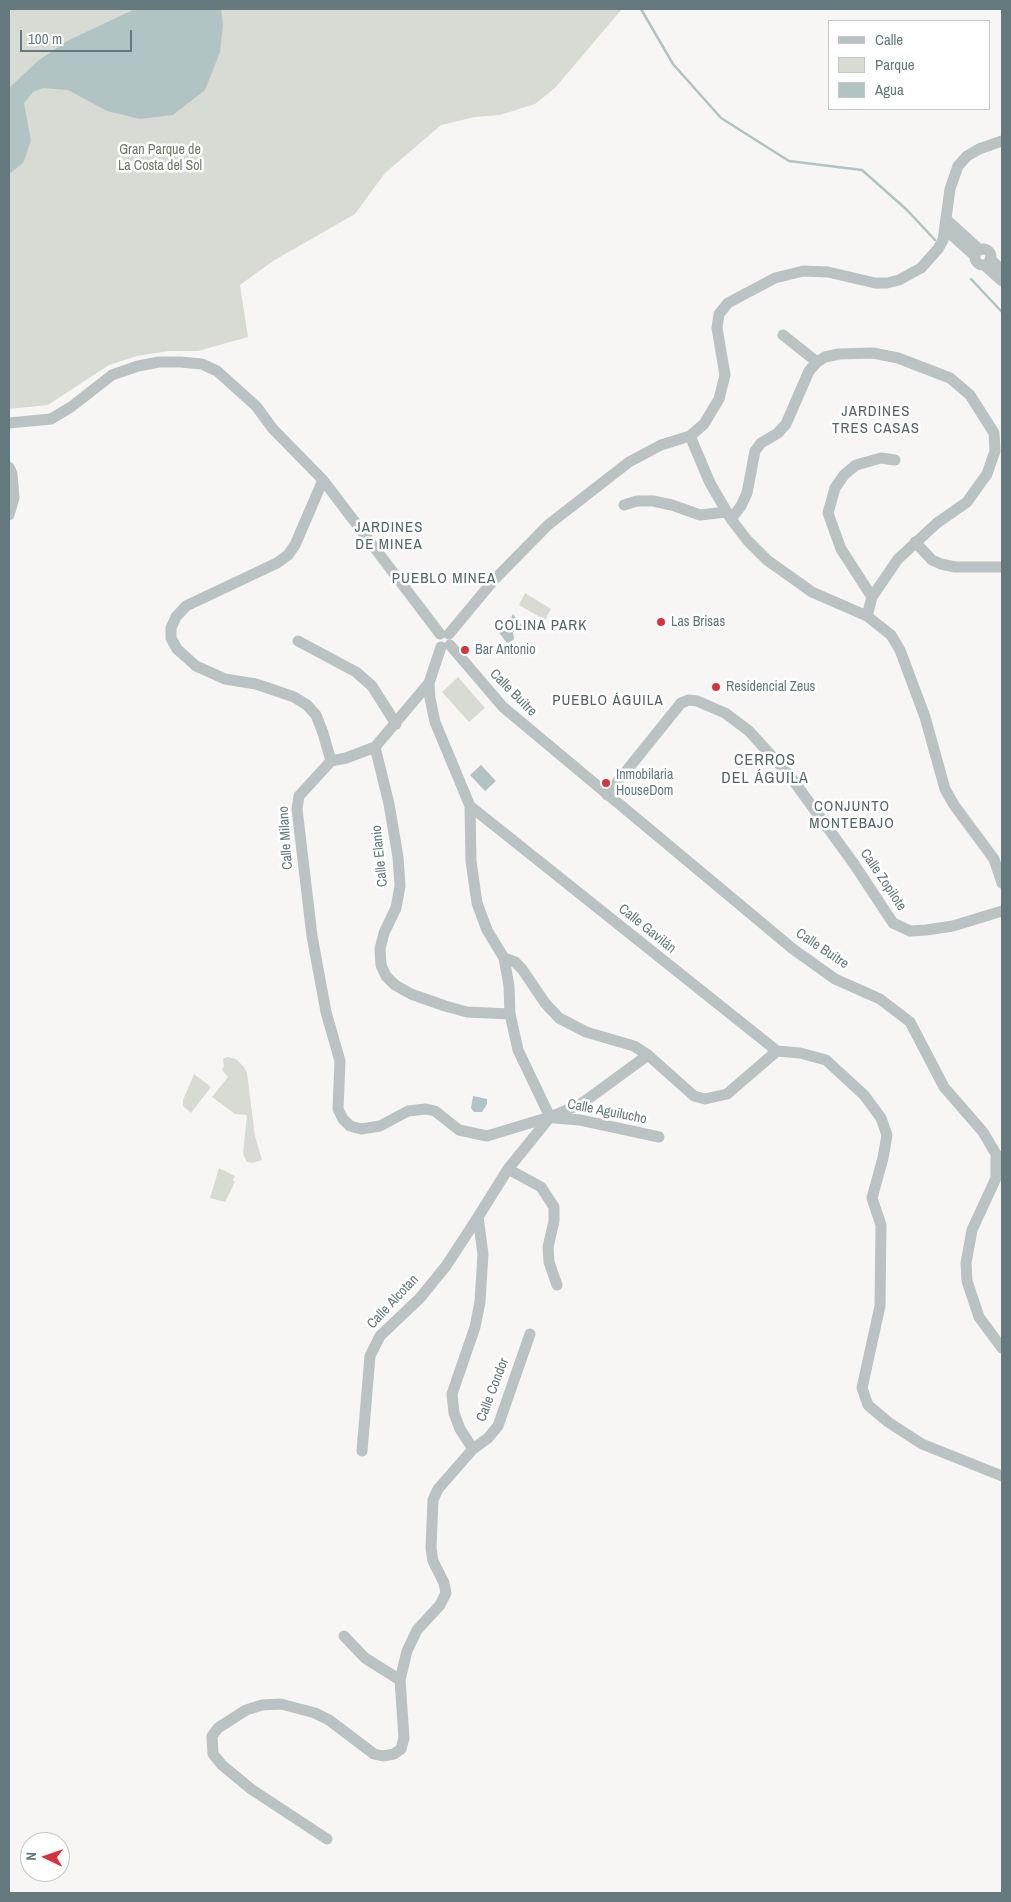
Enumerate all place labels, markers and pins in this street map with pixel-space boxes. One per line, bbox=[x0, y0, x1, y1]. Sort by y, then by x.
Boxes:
place label: Las Brisas bbox=[671, 614, 725, 630]
marker: Las Brisas bbox=[655, 616, 667, 628]
place label: Bar Antonio bbox=[475, 642, 536, 658]
marker: Bar Antonio bbox=[459, 644, 471, 656]
place label: Residencial Zeus bbox=[726, 679, 815, 695]
marker: Residencial Zeus bbox=[710, 681, 722, 693]
place label: Inmobilaria HouseDom bbox=[616, 767, 673, 800]
marker: Inmobilaria HouseDom bbox=[600, 777, 612, 789]

